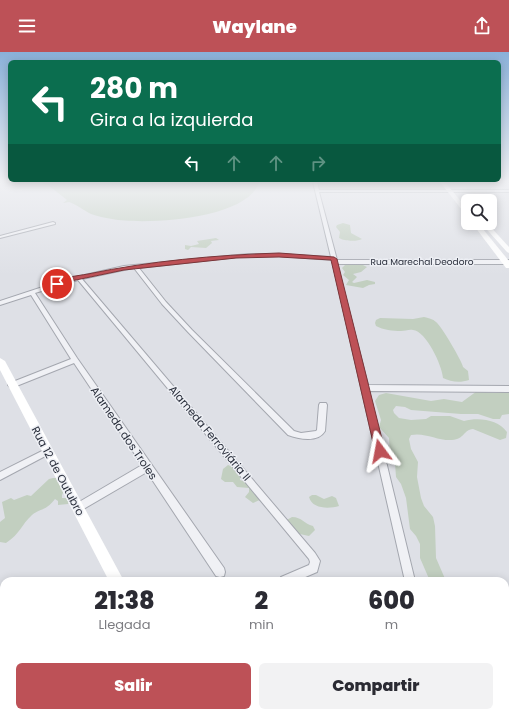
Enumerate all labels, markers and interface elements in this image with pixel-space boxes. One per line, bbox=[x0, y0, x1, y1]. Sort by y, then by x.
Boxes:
text: Waylane bbox=[212, 14, 297, 39]
icon: menu bbox=[16, 15, 38, 37]
icon: share bbox=[471, 15, 493, 37]
text: 280 m bbox=[90, 69, 178, 108]
icon: left bbox=[24, 76, 76, 128]
text: Gira a la izquierda bbox=[90, 107, 253, 132]
icon: left bbox=[181, 152, 203, 174]
icon: ahead bbox=[223, 152, 245, 174]
icon: ahead bbox=[265, 152, 287, 174]
icon: right bbox=[307, 152, 329, 174]
map controls bbox=[461, 194, 497, 230]
button: search bbox=[461, 194, 497, 230]
street label: Rua Marechal Deodoro bbox=[370, 256, 474, 268]
pin bbox=[40, 267, 74, 301]
icon: arrive bbox=[46, 273, 68, 295]
street label: Alameda Ferroviária II bbox=[165, 382, 255, 484]
street label: Alameda dos Troles bbox=[87, 383, 161, 483]
street label: Rua 12 de Outubro bbox=[28, 423, 88, 519]
position arrow bbox=[359, 430, 401, 472]
text: 21:38 bbox=[94, 584, 155, 617]
text: 2 bbox=[255, 584, 268, 617]
text: 600 bbox=[368, 584, 415, 617]
text: Llegada bbox=[98, 615, 150, 634]
text: min bbox=[249, 615, 274, 634]
text: m bbox=[385, 615, 398, 634]
button: Salir bbox=[16, 663, 251, 709]
button: Compartir bbox=[259, 663, 493, 709]

